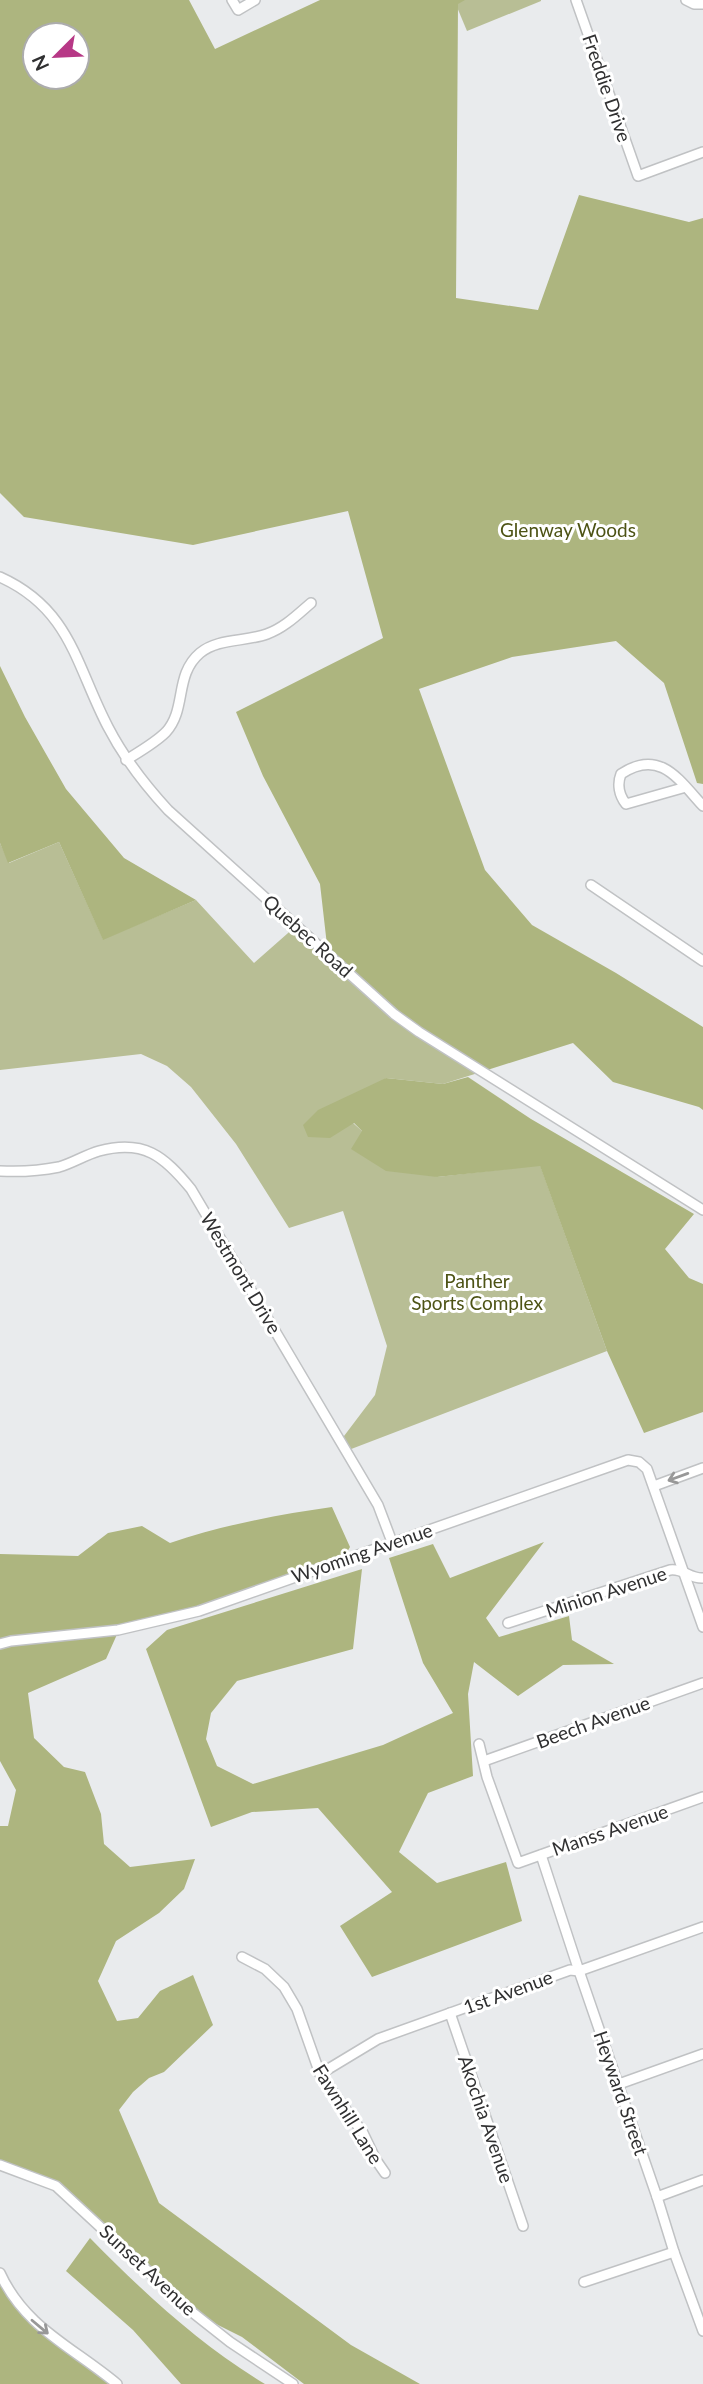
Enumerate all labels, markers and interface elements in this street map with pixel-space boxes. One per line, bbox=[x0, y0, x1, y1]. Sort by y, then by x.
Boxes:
north arrow bbox=[21, 21, 91, 91]
street label: Freddie Drive bbox=[578, 31, 637, 145]
text: N bbox=[27, 52, 53, 74]
park label: Glenway Woods bbox=[500, 518, 636, 541]
street label: Quebec Road bbox=[259, 889, 358, 982]
street label: Westmont Drive bbox=[196, 1208, 287, 1338]
park label: Panther Sports Complex bbox=[411, 1269, 543, 1314]
one-way arrow bbox=[668, 1472, 690, 1484]
street label: Wyoming Avenue bbox=[288, 1518, 435, 1587]
street label: Minion Avenue bbox=[543, 1561, 669, 1622]
street label: Beech Avenue bbox=[533, 1690, 653, 1753]
street label: Manss Avenue bbox=[549, 1799, 671, 1860]
street label: 1st Avenue bbox=[460, 1965, 556, 2018]
street label: Heyward Street bbox=[589, 2028, 654, 2158]
street label: Akochia Avenue bbox=[454, 2052, 519, 2186]
street label: Fawnhill Lane bbox=[309, 2060, 388, 2168]
street label: Sunset Avenue bbox=[95, 2219, 201, 2320]
one-way arrow bbox=[31, 2319, 49, 2335]

